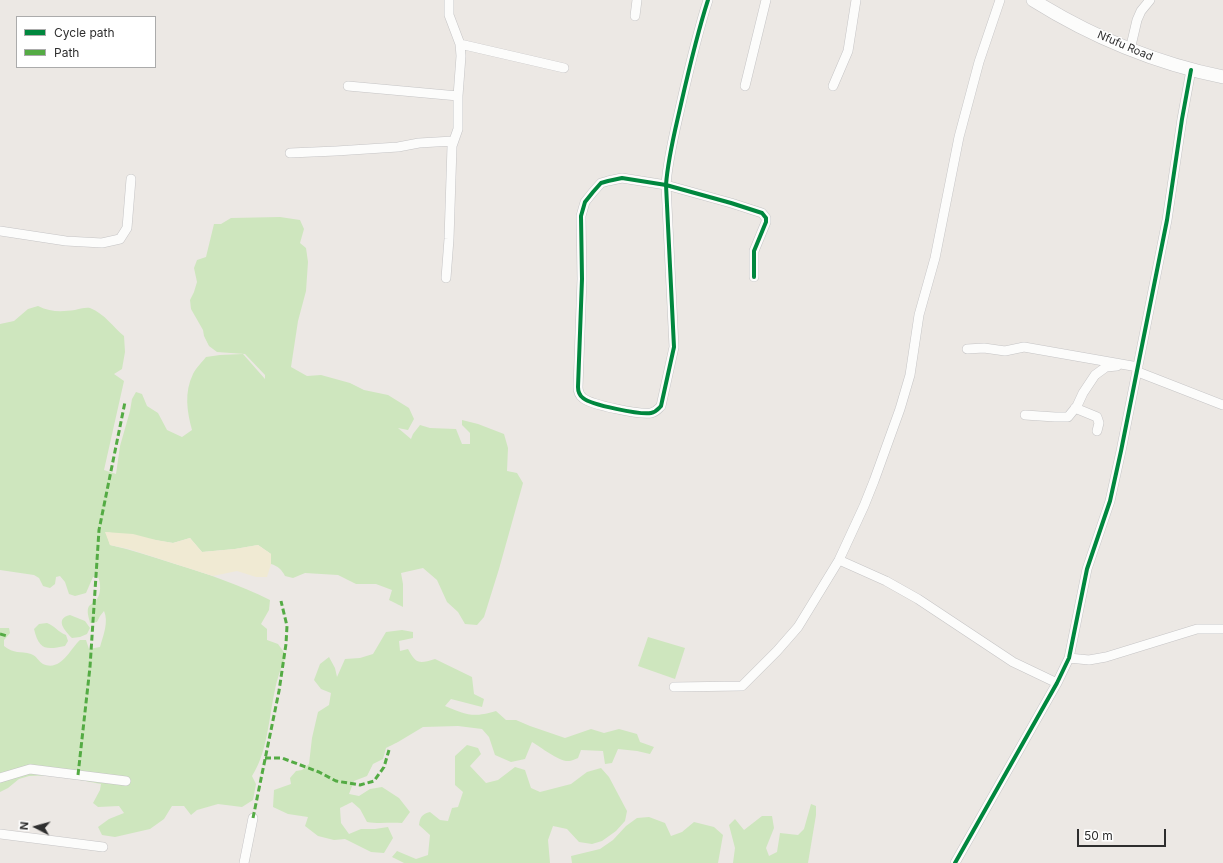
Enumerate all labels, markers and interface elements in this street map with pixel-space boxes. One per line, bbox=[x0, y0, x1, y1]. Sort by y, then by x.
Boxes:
legend bbox=[16, 16, 156, 68]
text: Cycle path bbox=[54, 25, 115, 40]
street label: Nfufu Road bbox=[1095, 28, 1155, 64]
text: Path bbox=[54, 45, 79, 60]
north arrow bbox=[16, 807, 56, 847]
text: N bbox=[17, 821, 31, 831]
scale bar bbox=[1079, 821, 1168, 847]
text: 50 m bbox=[1084, 828, 1113, 843]

